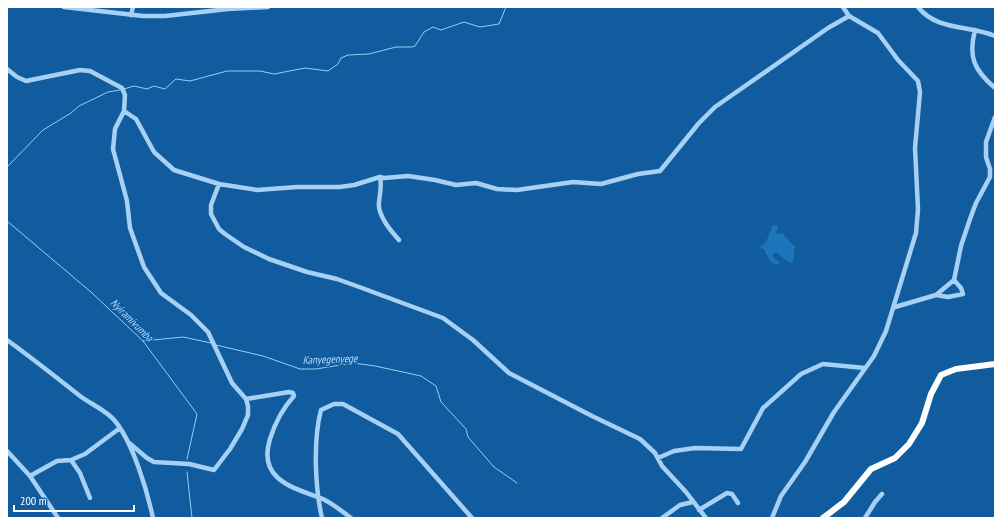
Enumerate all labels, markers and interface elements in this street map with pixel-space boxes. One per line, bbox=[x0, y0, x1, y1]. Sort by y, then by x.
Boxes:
water label: Nyiramivumba bbox=[108, 296, 157, 345]
water label: Kanyegenyege bbox=[302, 351, 359, 367]
scale bar bbox=[14, 487, 134, 513]
text: 200 m bbox=[20, 493, 47, 508]

